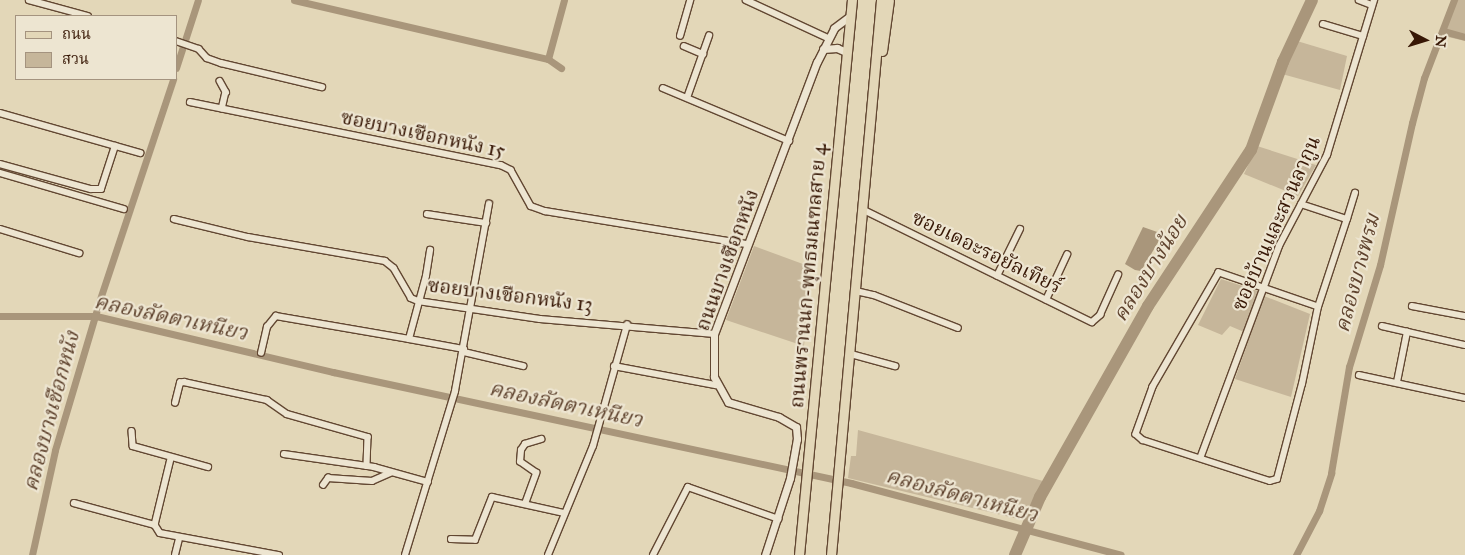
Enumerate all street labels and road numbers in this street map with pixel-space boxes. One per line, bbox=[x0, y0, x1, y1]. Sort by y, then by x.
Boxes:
street label: ซอยบางเชือกหนัง 15 bbox=[339, 105, 507, 163]
street label: ซอยบ้านและสวนลากูน bbox=[1227, 132, 1325, 314]
street label: ถนนพรานนก-พุทธมณฑลสาย 4 bbox=[784, 143, 832, 409]
street label: ถนนบางเชือกหนัง bbox=[690, 186, 764, 334]
street label: ซอยเดอะรอยัลเทียร์ bbox=[908, 205, 1066, 299]
street label: ซอยบางเชือกหนัง 13 bbox=[426, 273, 594, 317]

